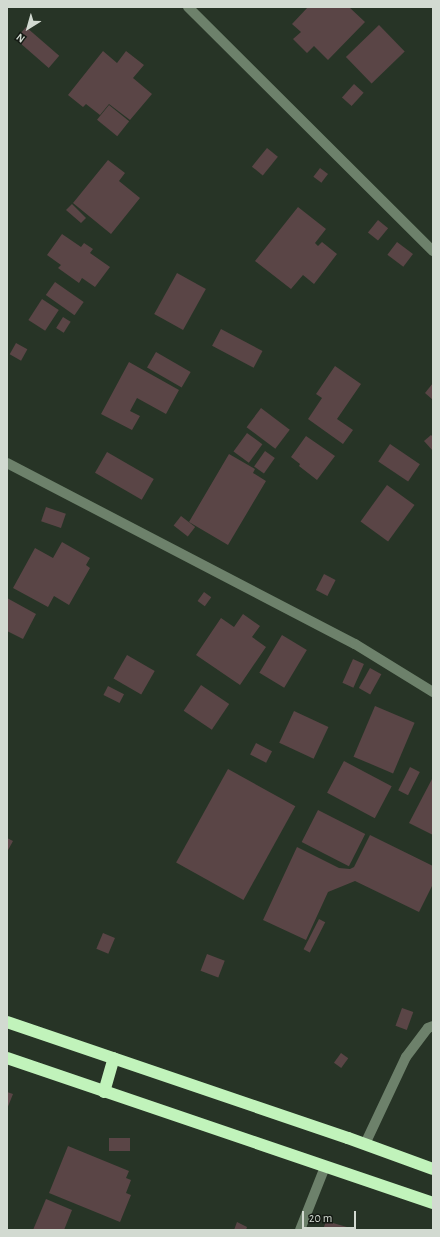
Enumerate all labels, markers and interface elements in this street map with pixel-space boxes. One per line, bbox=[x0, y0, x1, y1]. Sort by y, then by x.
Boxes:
north arrow bbox=[8, 8, 48, 48]
text: N bbox=[14, 31, 27, 45]
scale bar bbox=[304, 1203, 358, 1229]
text: 20 m bbox=[309, 1212, 332, 1224]

